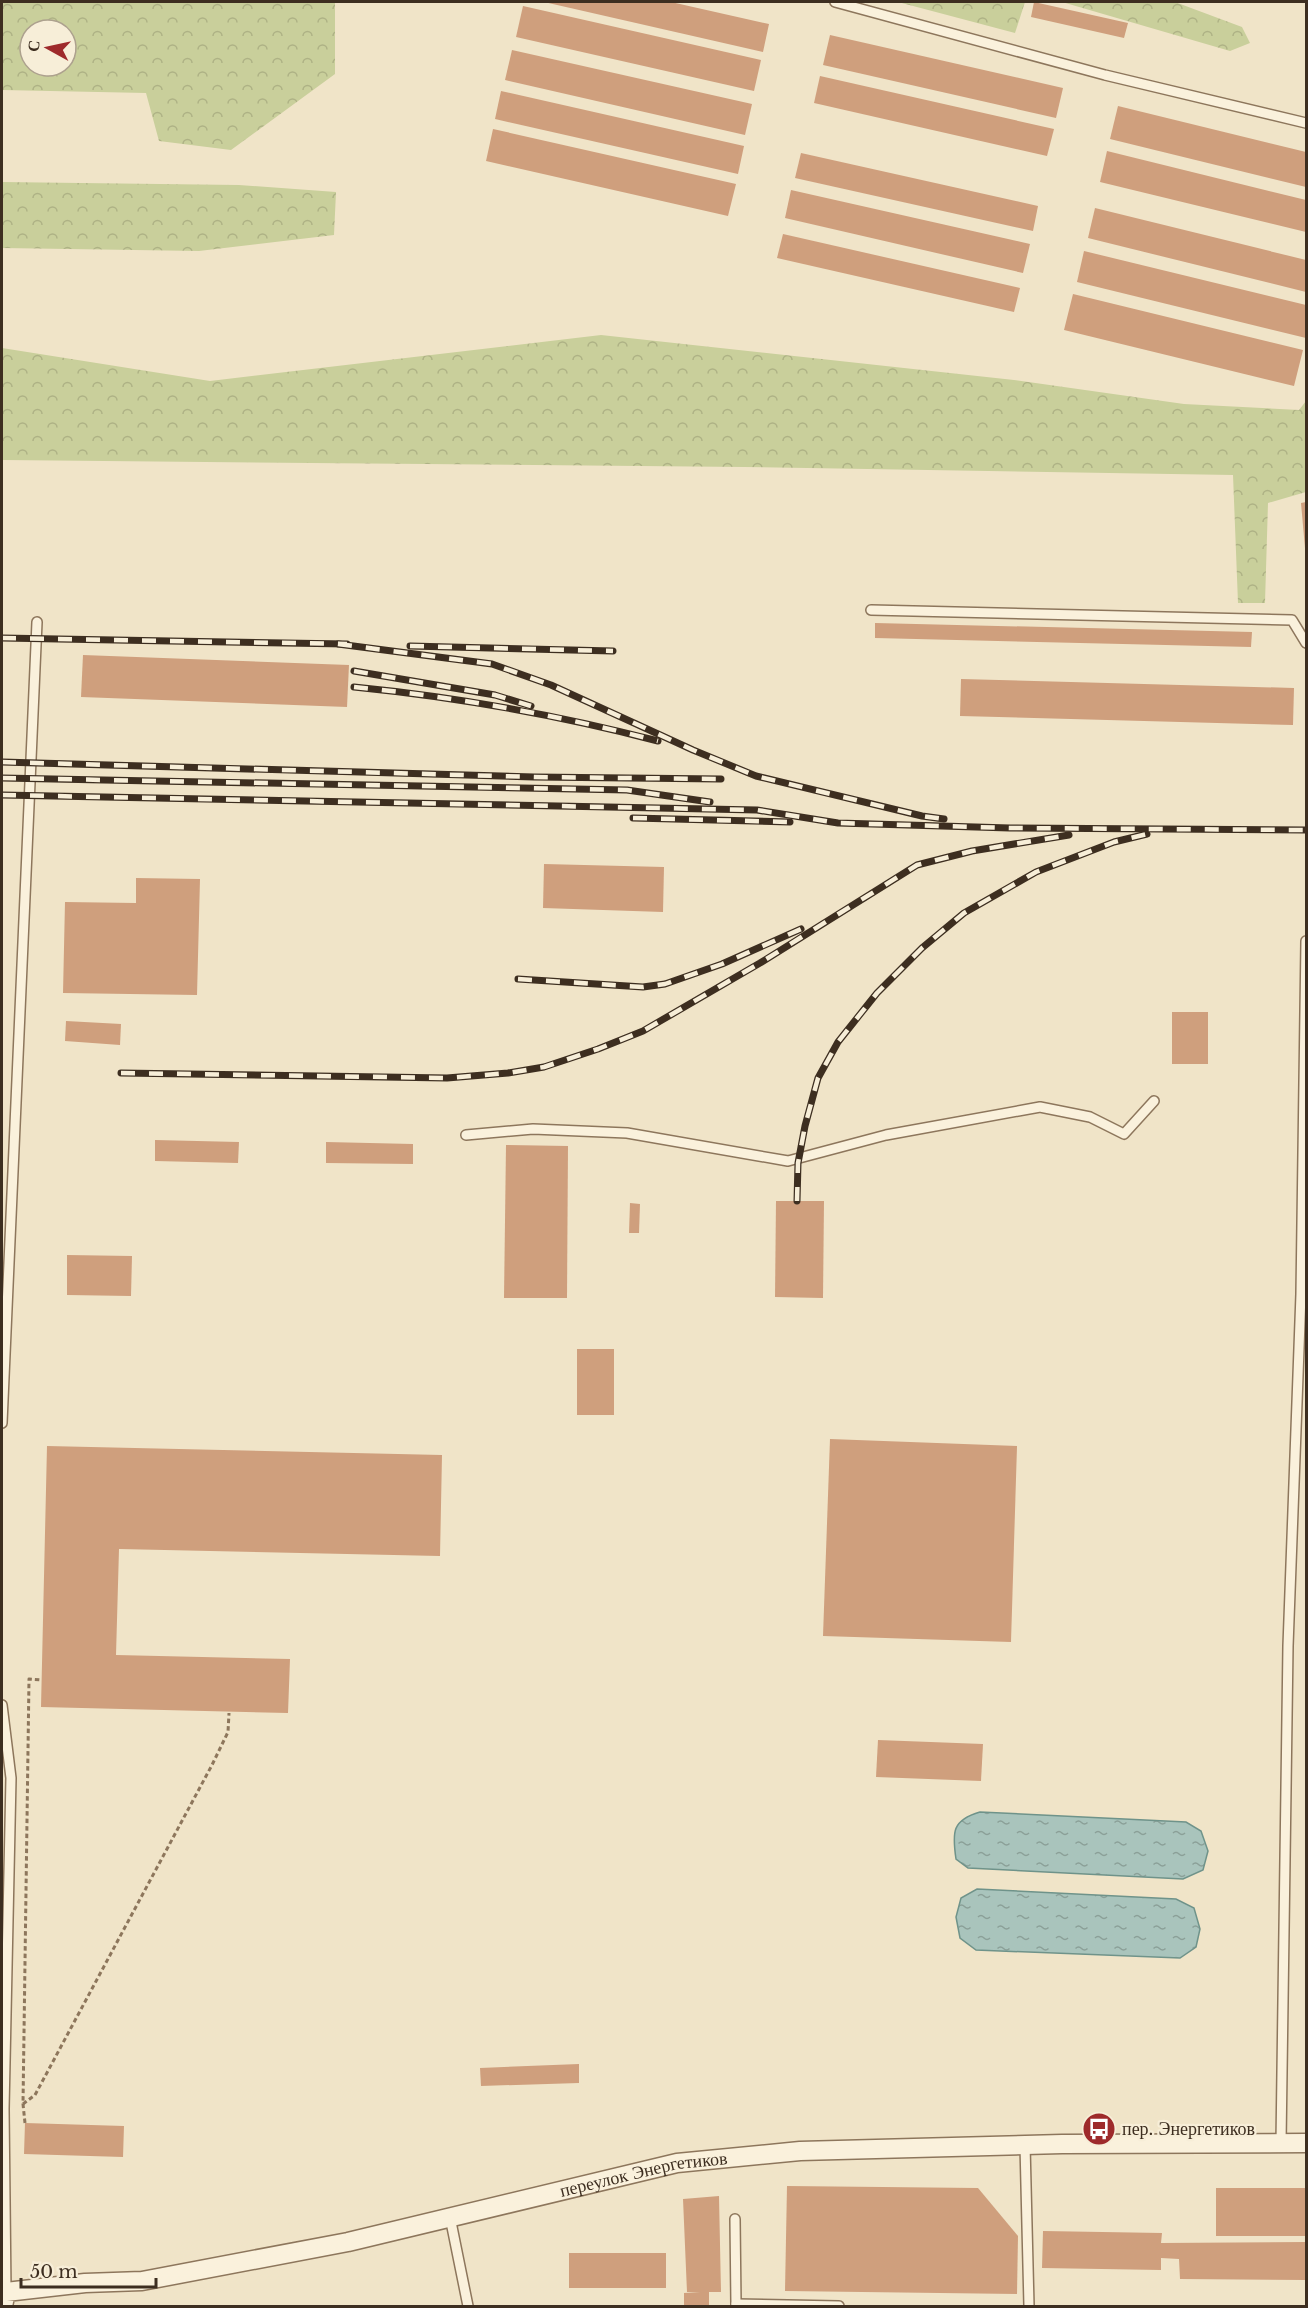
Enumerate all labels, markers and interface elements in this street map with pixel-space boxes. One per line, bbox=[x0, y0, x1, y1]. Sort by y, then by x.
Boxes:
north arrow bbox=[18, 18, 78, 78]
text: С bbox=[22, 39, 44, 53]
bus stop icon: пер. Энергетиков bbox=[1081, 2111, 1117, 2147]
place label: пер. Энергетиков bbox=[1122, 2118, 1255, 2140]
street label: переулок Энергетиков bbox=[557, 2147, 728, 2202]
scale bar bbox=[21, 2251, 156, 2289]
text: 50 m bbox=[30, 2261, 78, 2283]

